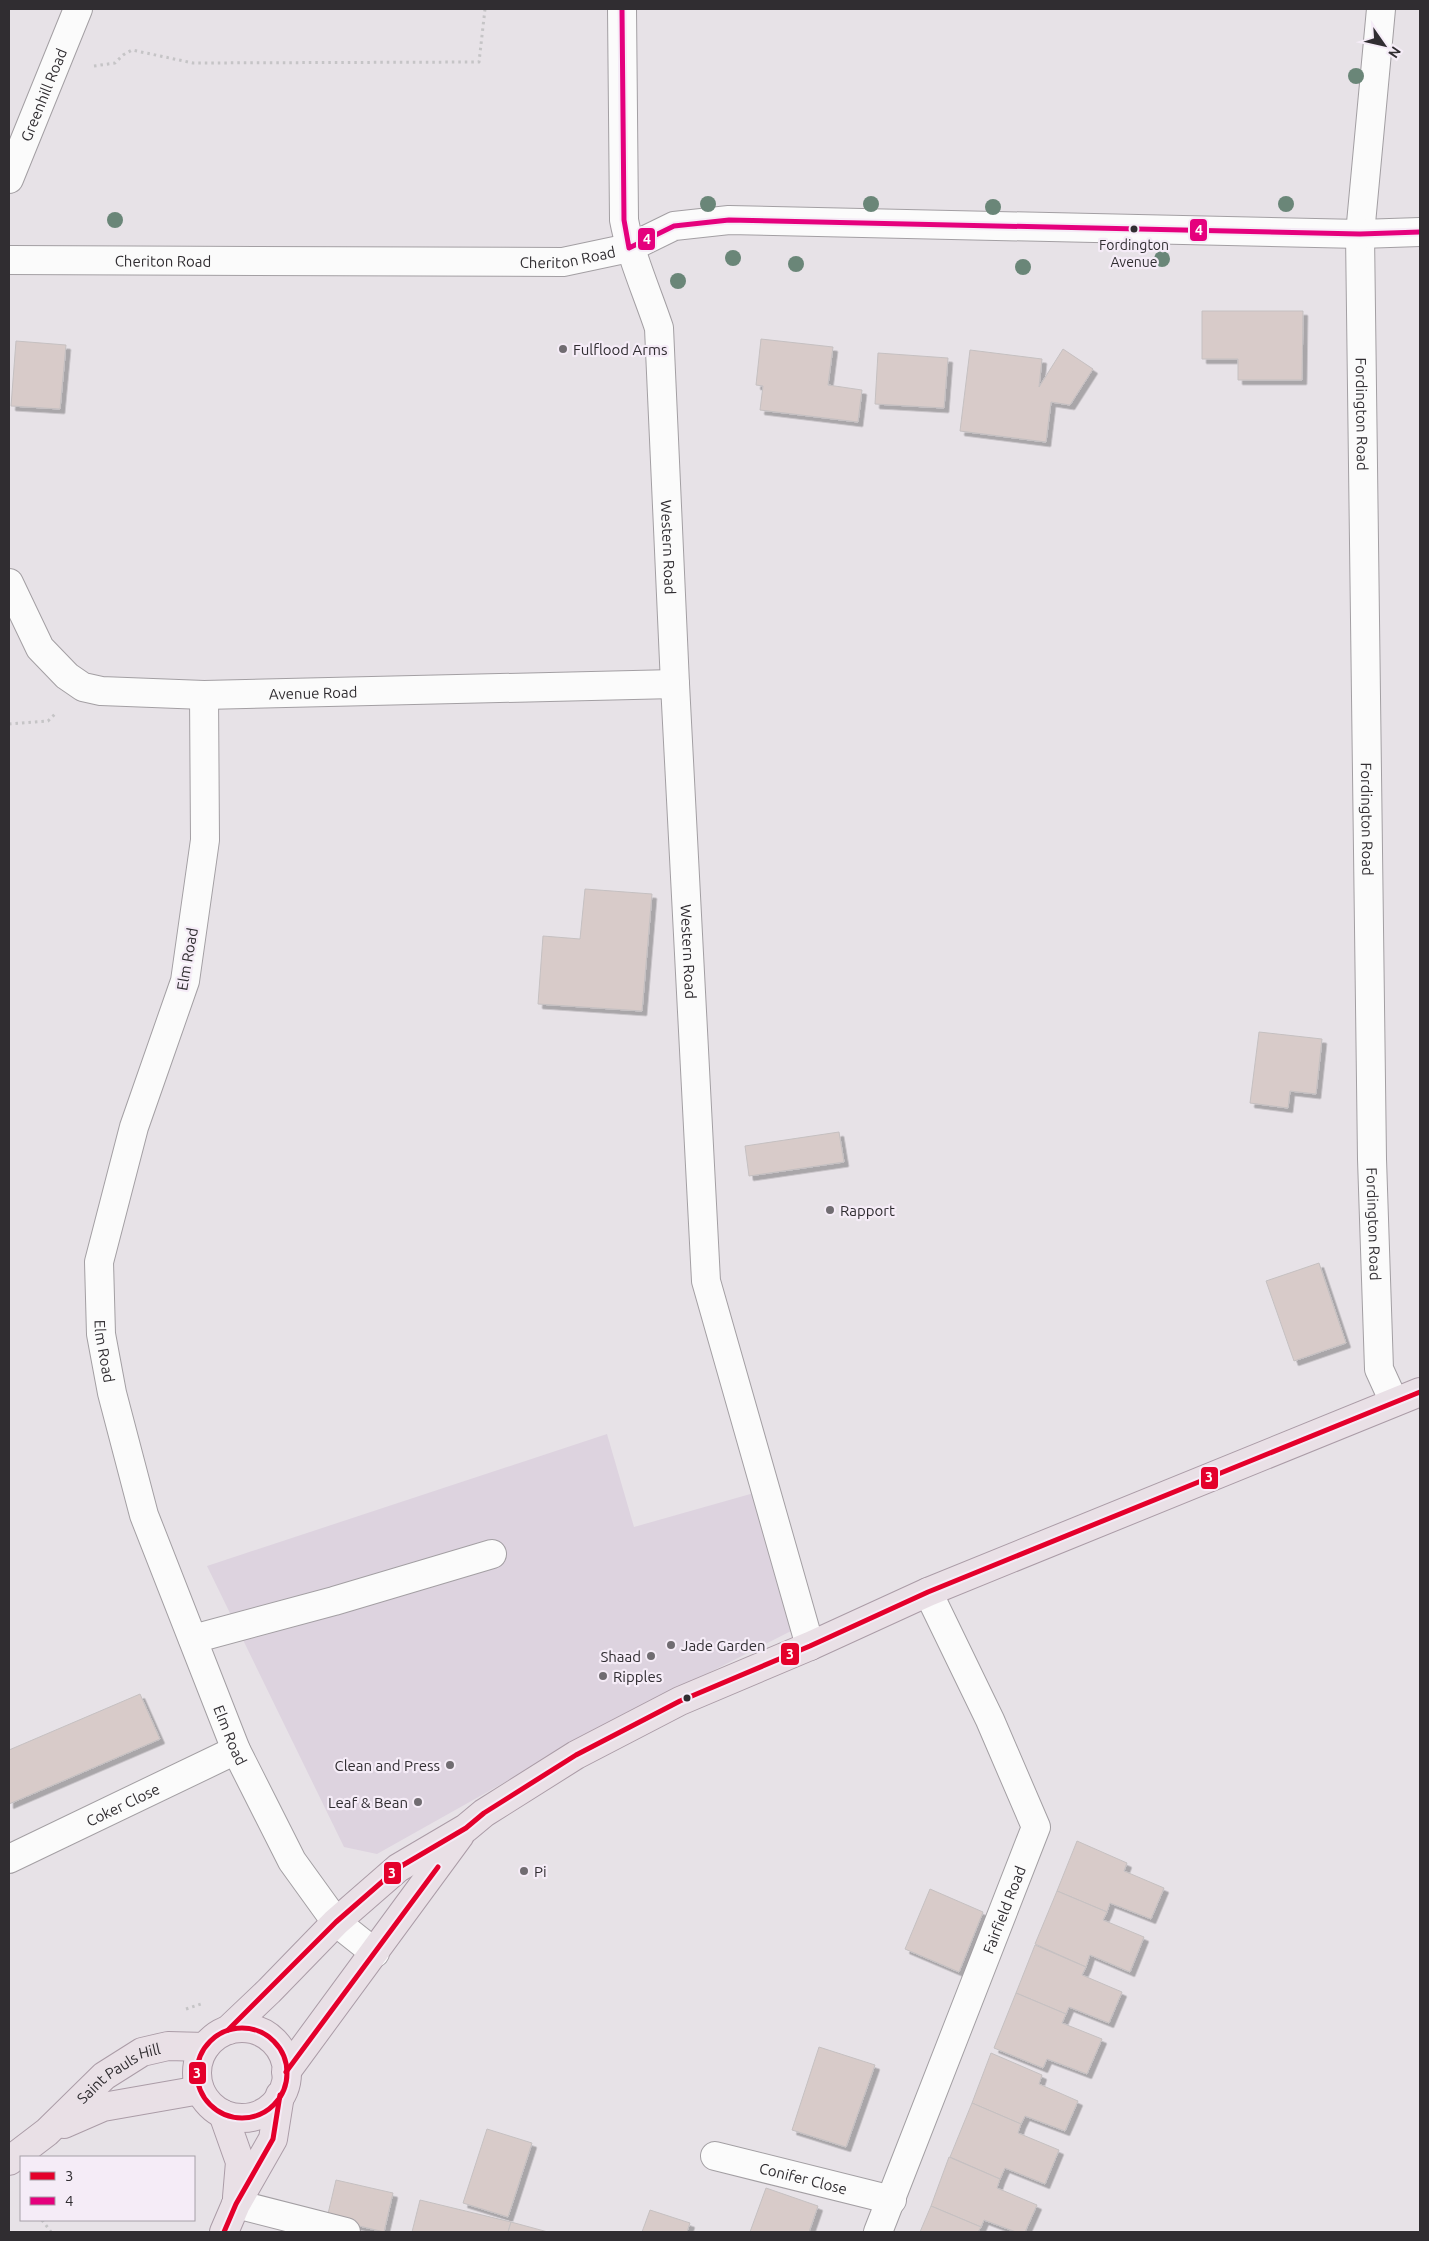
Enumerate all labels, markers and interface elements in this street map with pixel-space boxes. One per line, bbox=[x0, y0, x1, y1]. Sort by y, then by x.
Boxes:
north arrow bbox=[1359, 20, 1409, 70]
text: N bbox=[1385, 43, 1404, 61]
street label: Greenhill Road bbox=[17, 46, 70, 144]
line badge: 4 bbox=[1189, 218, 1208, 242]
text: 4 bbox=[1195, 222, 1203, 238]
marker: Fordington Avenue bbox=[1129, 224, 1139, 234]
line badge: 4 bbox=[637, 227, 656, 251]
text: 4 bbox=[643, 231, 651, 247]
place label: Fordington Avenue bbox=[1099, 237, 1169, 270]
street label: Cheriton Road bbox=[520, 243, 617, 271]
street label: Cheriton Road bbox=[115, 252, 211, 269]
place label: Fulflood Arms bbox=[573, 341, 667, 358]
marker: Fulflood Arms bbox=[557, 343, 569, 355]
street label: Fordington Road bbox=[1353, 357, 1372, 471]
street label: Western Road bbox=[658, 499, 679, 595]
street label: Avenue Road bbox=[269, 683, 358, 702]
street label: Fordington Road bbox=[1358, 762, 1377, 876]
street label: Western Road bbox=[678, 904, 700, 999]
street label: Elm Road bbox=[173, 926, 201, 992]
street label: Fordington Road bbox=[1364, 1167, 1385, 1281]
place label: Rapport bbox=[840, 1202, 895, 1219]
marker: Rapport bbox=[824, 1204, 836, 1216]
street label: Elm Road bbox=[92, 1320, 118, 1384]
line badge: 3 bbox=[1200, 1466, 1219, 1490]
text: 3 bbox=[1205, 1469, 1213, 1485]
place label: Jade Garden bbox=[681, 1637, 766, 1654]
marker: Jade Garden bbox=[665, 1639, 677, 1651]
line badge: 3 bbox=[780, 1642, 800, 1666]
text: 3 bbox=[786, 1646, 794, 1662]
place label: Shaad bbox=[600, 1648, 641, 1665]
marker: Shaad bbox=[645, 1650, 657, 1662]
place label: Ripples bbox=[613, 1668, 662, 1685]
marker: Ripples bbox=[597, 1670, 609, 1682]
unlabelled marker bbox=[682, 1693, 692, 1703]
street label: Elm Road bbox=[211, 1702, 251, 1768]
place label: Clean and Press bbox=[334, 1757, 440, 1774]
marker: Clean and Press bbox=[444, 1759, 456, 1771]
street label: Coker Close bbox=[83, 1780, 162, 1829]
place label: Leaf & Bean bbox=[328, 1794, 408, 1811]
marker: Leaf & Bean bbox=[412, 1796, 424, 1808]
line badge: 3 bbox=[383, 1861, 402, 1885]
place label: Pi bbox=[534, 1863, 547, 1880]
street label: Fairfield Road bbox=[979, 1863, 1029, 1956]
text: 3 bbox=[388, 1865, 396, 1881]
marker: Pi bbox=[518, 1865, 530, 1877]
street label: Saint Pauls Hill bbox=[73, 2040, 162, 2106]
line badge: 3 bbox=[188, 2061, 207, 2085]
text: 3 bbox=[193, 2065, 201, 2081]
legend bbox=[20, 2156, 195, 2221]
street label: Conifer Close bbox=[758, 2159, 849, 2197]
text: 3 bbox=[65, 2167, 73, 2184]
text: 4 bbox=[65, 2192, 73, 2209]

